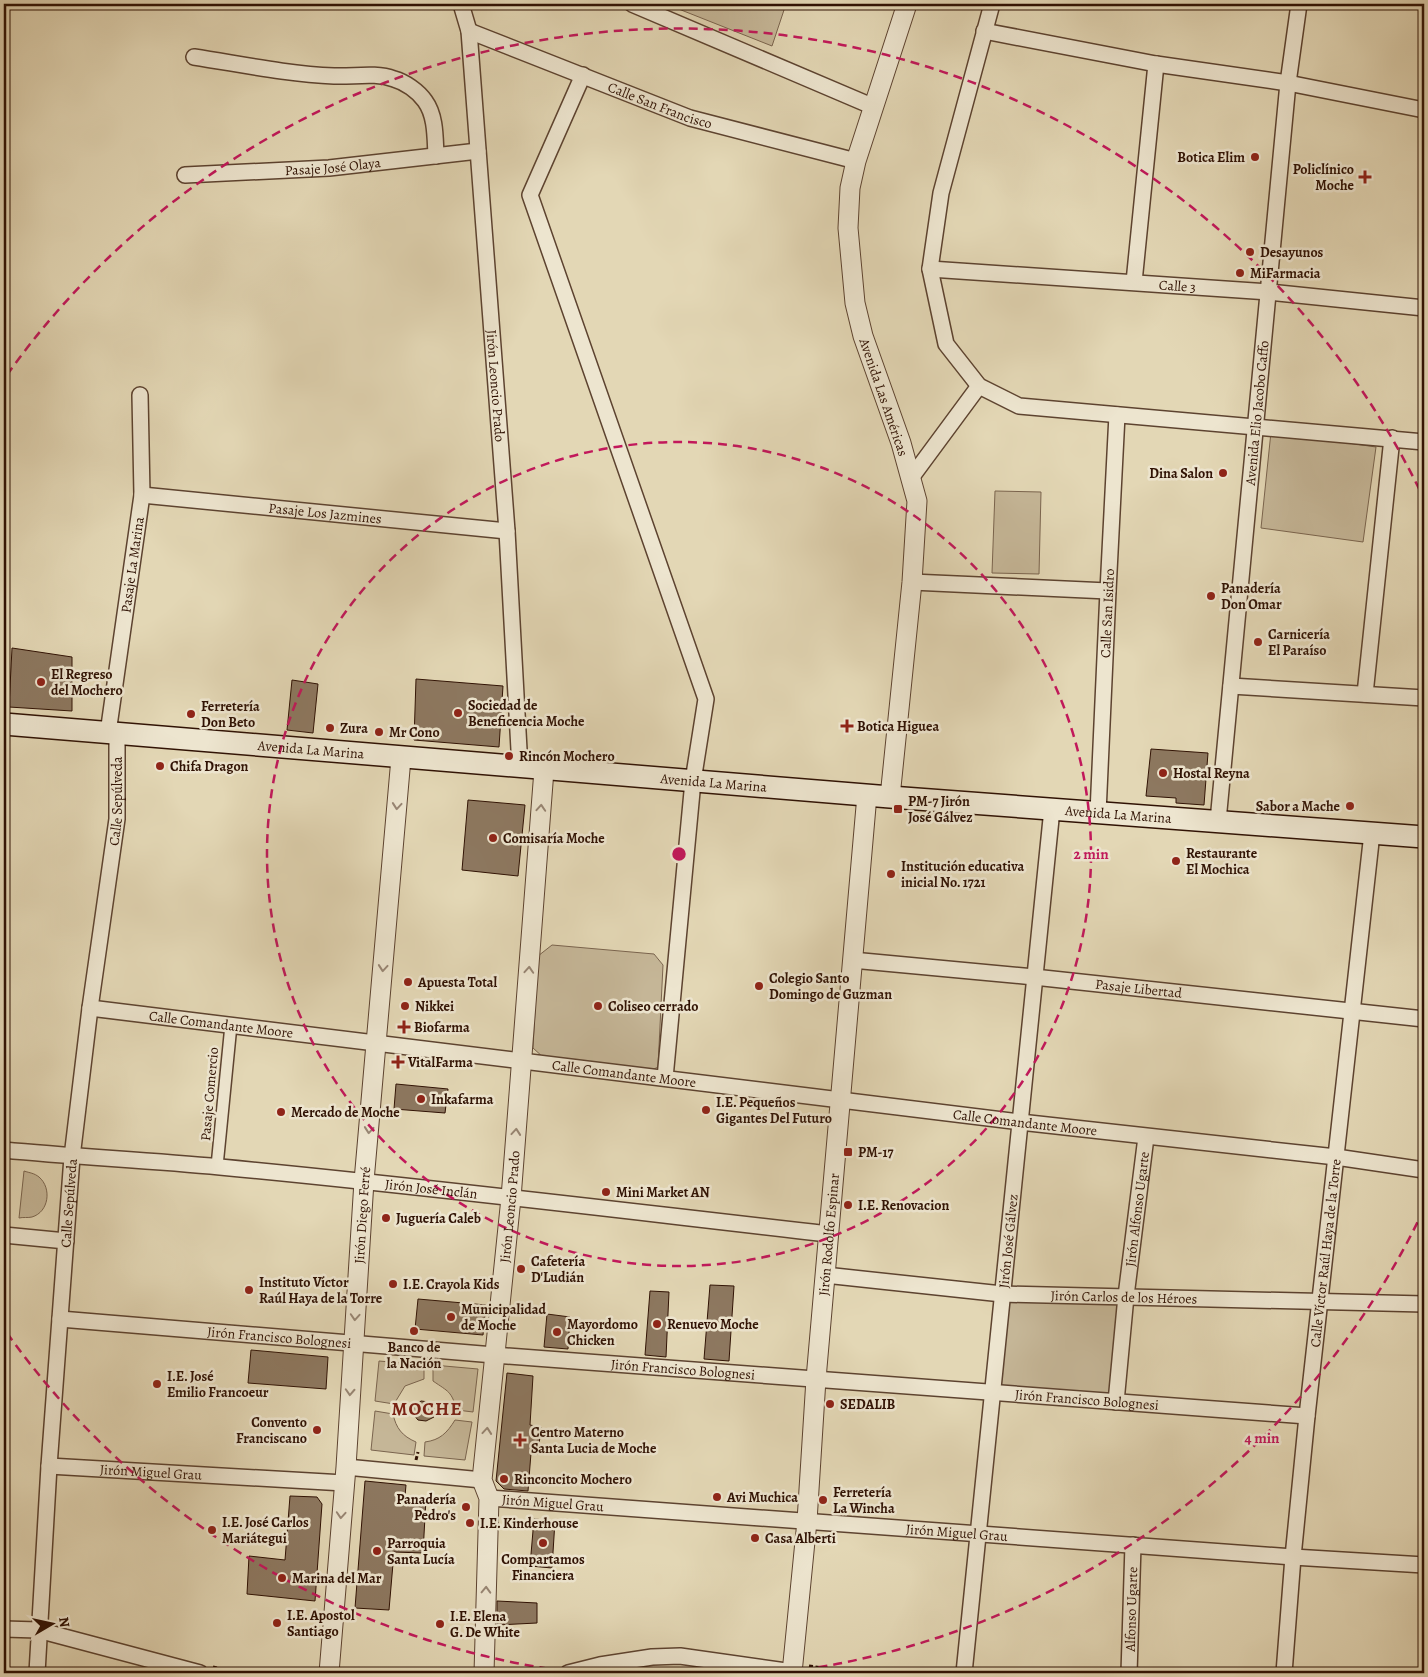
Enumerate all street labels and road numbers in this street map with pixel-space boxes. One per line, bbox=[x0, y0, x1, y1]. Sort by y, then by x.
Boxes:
street label: Calle San Francisco bbox=[605, 78, 714, 133]
street label: Pasaje José Olaya bbox=[284, 153, 382, 180]
street label: Calle 3 bbox=[1158, 276, 1197, 297]
street label: Jirón Leoncio Prado bbox=[482, 329, 509, 443]
street label: Avenida Las Américas bbox=[854, 335, 913, 459]
street label: Avenida Elio Jacobo Caffo bbox=[1241, 340, 1274, 487]
street label: Pasaje Los Jazmines bbox=[268, 499, 383, 529]
street label: Pasaje La Marina bbox=[116, 515, 149, 614]
street label: Calle San Isidro bbox=[1096, 568, 1119, 658]
street label: Avenida La Marina bbox=[256, 736, 365, 764]
street label: Calle Sepúlveda bbox=[104, 756, 127, 847]
street label: Avenida La Marina bbox=[659, 769, 768, 797]
street label: Avenida La Marina bbox=[1063, 801, 1173, 828]
street label: Pasaje Libertad bbox=[1094, 975, 1183, 1003]
street label: Calle Comandante Moore bbox=[148, 1006, 294, 1043]
street label: Pasaje Comercio bbox=[196, 1046, 223, 1142]
street label: Calle Comandante Moore bbox=[551, 1056, 697, 1092]
street label: Calle Comandante Moore bbox=[952, 1105, 1098, 1140]
street label: Jirón Leoncio Prado bbox=[495, 1150, 525, 1264]
street label: Jirón Alfonso Ugarte bbox=[1121, 1151, 1154, 1268]
street label: Calle Sepúlveda bbox=[56, 1157, 82, 1248]
street label: Calle Víctor Raúl Haya de la Torre bbox=[1306, 1158, 1346, 1348]
street label: Jirón Diego Ferré bbox=[350, 1166, 375, 1264]
street label: Jirón Rodolfo Espinar bbox=[814, 1172, 844, 1297]
street label: Jirón José Inclán bbox=[384, 1175, 479, 1204]
street label: Jirón José Gálvez bbox=[994, 1193, 1023, 1289]
street label: Jirón Carlos de los Héroes bbox=[1050, 1286, 1197, 1309]
street label: Jirón Francisco Bolognesi bbox=[206, 1322, 352, 1353]
street label: Jirón Francisco Bolognesi bbox=[610, 1355, 756, 1385]
street label: Jirón Francisco Bolognesi bbox=[1014, 1385, 1160, 1415]
street label: Jirón Miguel Grau bbox=[99, 1460, 203, 1485]
street label: Jirón Miguel Grau bbox=[501, 1490, 605, 1516]
street label: Jirón Miguel Grau bbox=[905, 1520, 1009, 1546]
street label: Alfonso Ugarte bbox=[1121, 1566, 1142, 1653]

